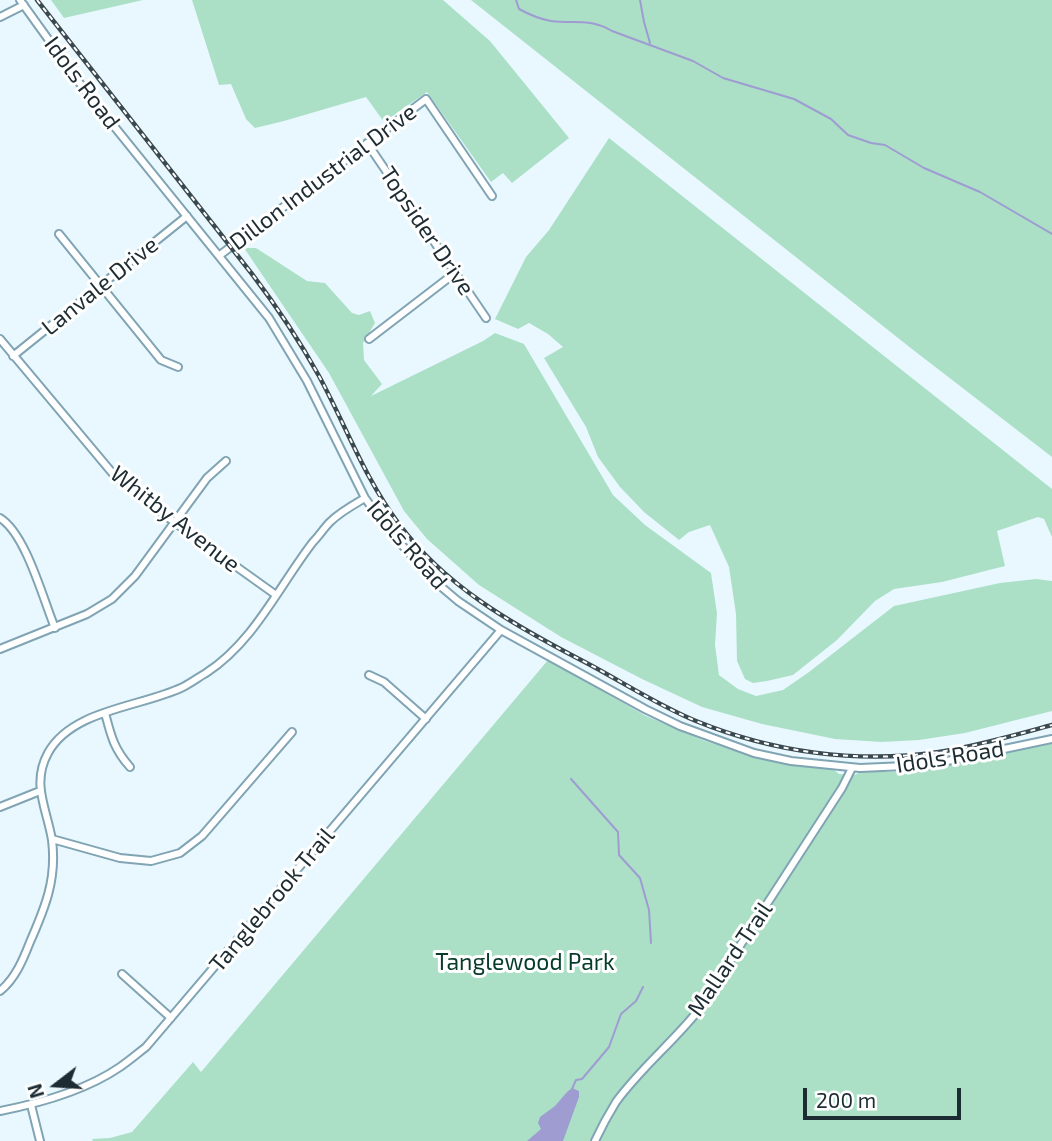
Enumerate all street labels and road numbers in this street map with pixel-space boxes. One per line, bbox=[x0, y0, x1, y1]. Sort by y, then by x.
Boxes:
street label: Idols Road bbox=[38, 31, 126, 135]
street label: Dillon Industrial Drive bbox=[224, 98, 422, 256]
street label: Topsider Drive bbox=[374, 161, 480, 301]
street label: Lanvale Drive bbox=[36, 231, 164, 341]
street label: Whitby Avenue bbox=[105, 460, 245, 578]
street label: Idols Road bbox=[361, 495, 453, 595]
street label: Idols Road bbox=[894, 735, 1006, 779]
street label: Tanglebrook Trail bbox=[204, 822, 340, 978]
street label: Mallard Trail bbox=[682, 897, 778, 1021]

